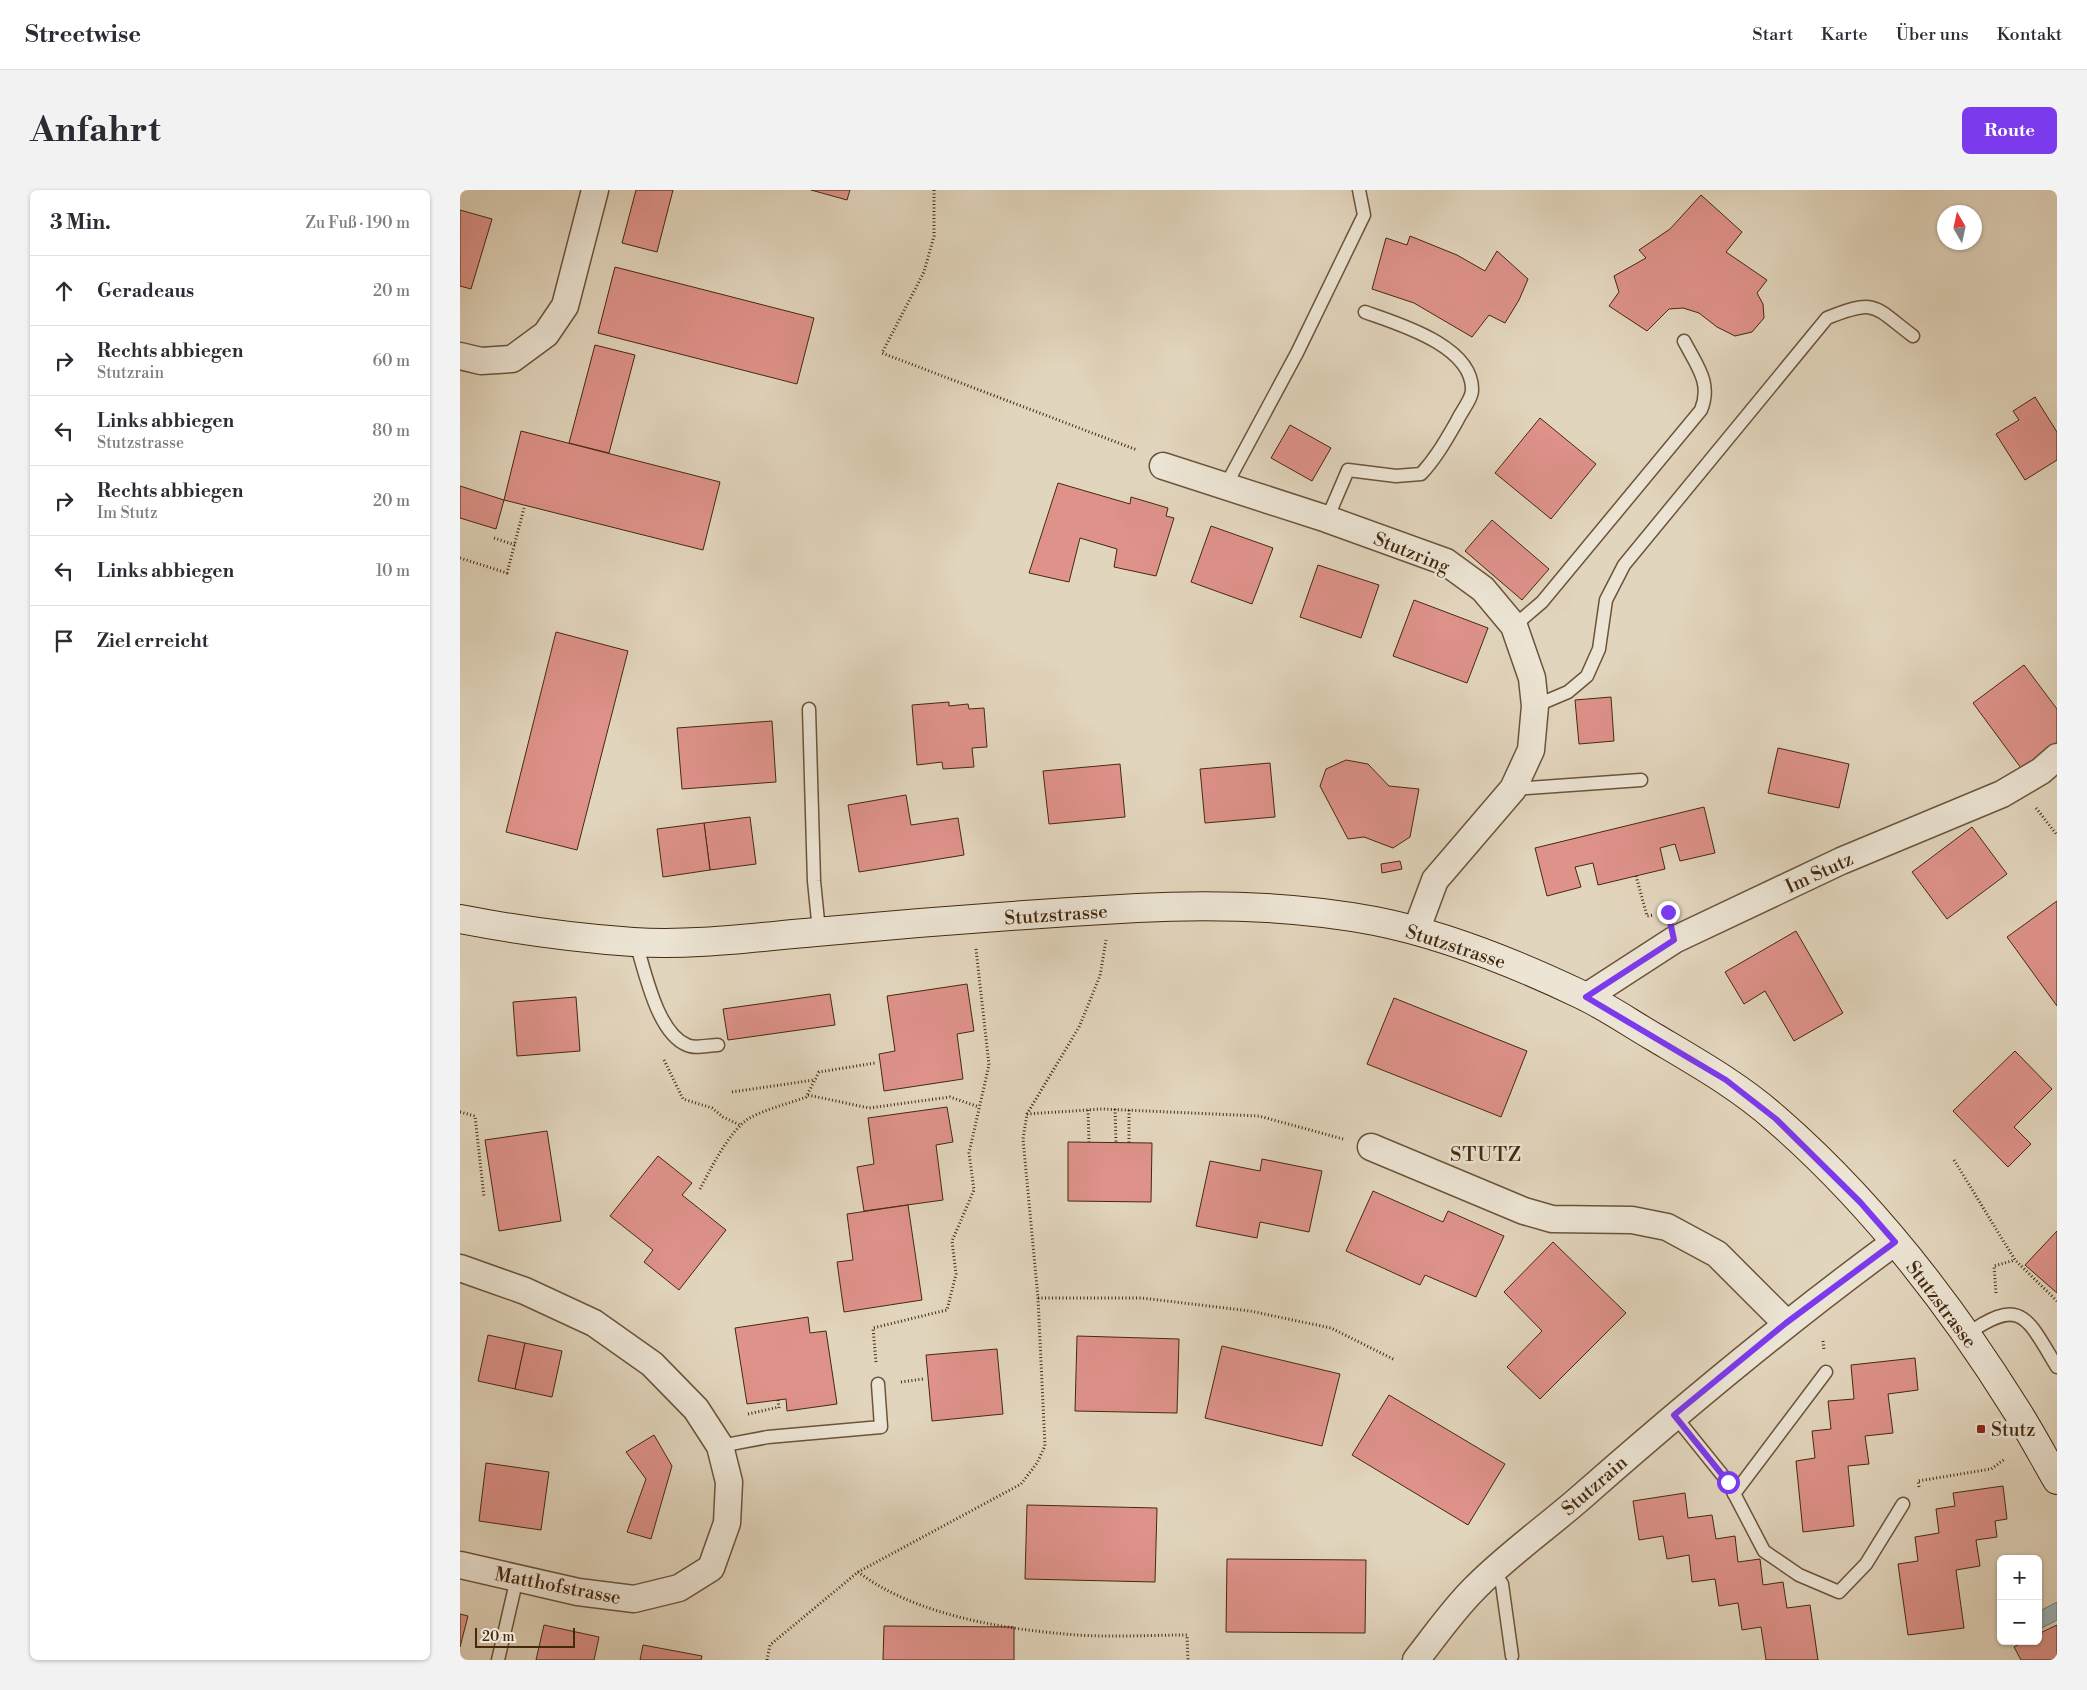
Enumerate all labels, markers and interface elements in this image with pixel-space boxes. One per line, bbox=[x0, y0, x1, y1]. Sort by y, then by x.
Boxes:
text: Streetwise bbox=[25, 20, 141, 50]
text: Start bbox=[1752, 23, 1793, 46]
text: Karte bbox=[1821, 23, 1868, 46]
text: Über uns bbox=[1896, 23, 1969, 46]
text: Kontakt bbox=[1997, 23, 2062, 46]
button: Route bbox=[1962, 107, 2057, 154]
text: Anfahrt bbox=[30, 109, 161, 152]
north arrow bbox=[1937, 205, 1982, 250]
text: 3 Min. bbox=[50, 210, 111, 236]
text: Zu Fuß · 190 m bbox=[305, 213, 410, 233]
icon: ahead bbox=[50, 277, 78, 305]
text: Geradeaus bbox=[97, 279, 194, 303]
text: 20 m bbox=[373, 281, 410, 301]
text: Rechts abbiegen bbox=[97, 339, 243, 363]
icon: right bbox=[50, 347, 78, 375]
text: 60 m bbox=[372, 351, 410, 371]
text: Stutzrain bbox=[97, 363, 164, 383]
text: Links abbiegen bbox=[97, 409, 234, 433]
icon: left bbox=[50, 417, 78, 445]
text: 80 m bbox=[372, 421, 410, 441]
text: Stutzstrasse bbox=[97, 433, 184, 453]
text: Rechts abbiegen bbox=[97, 479, 243, 503]
icon: right bbox=[50, 487, 78, 515]
text: 20 m bbox=[373, 491, 410, 511]
text: Im Stutz bbox=[97, 503, 158, 523]
street label: Stutzring bbox=[1370, 527, 1454, 579]
icon: left bbox=[50, 557, 78, 585]
text: Links abbiegen bbox=[97, 559, 234, 583]
text: 10 m bbox=[376, 561, 410, 581]
icon: arrive bbox=[50, 627, 78, 655]
text: Ziel erreicht bbox=[97, 629, 208, 653]
street label: Im Stutz bbox=[1782, 847, 1857, 899]
street label: Stutzstrasse bbox=[1004, 899, 1109, 931]
route end bbox=[1657, 901, 1680, 924]
street label: Stutzstrasse bbox=[1403, 920, 1509, 974]
district label: STUTZ bbox=[1450, 1143, 1522, 1168]
street label: Stutzstrasse bbox=[1900, 1256, 1982, 1353]
place label: Stutz bbox=[1991, 1418, 2035, 1442]
marker: Stutz bbox=[1975, 1423, 1987, 1435]
street label: Stutzrain bbox=[1557, 1451, 1633, 1521]
route start bbox=[1717, 1471, 1740, 1494]
map controls bbox=[1997, 1555, 2042, 1645]
button: + bbox=[1997, 1555, 2042, 1600]
street label: Matthofstrasse bbox=[493, 1562, 623, 1610]
button: − bbox=[1997, 1600, 2042, 1645]
scale bar bbox=[475, 1625, 575, 1648]
text: 20 m bbox=[482, 1628, 514, 1646]

